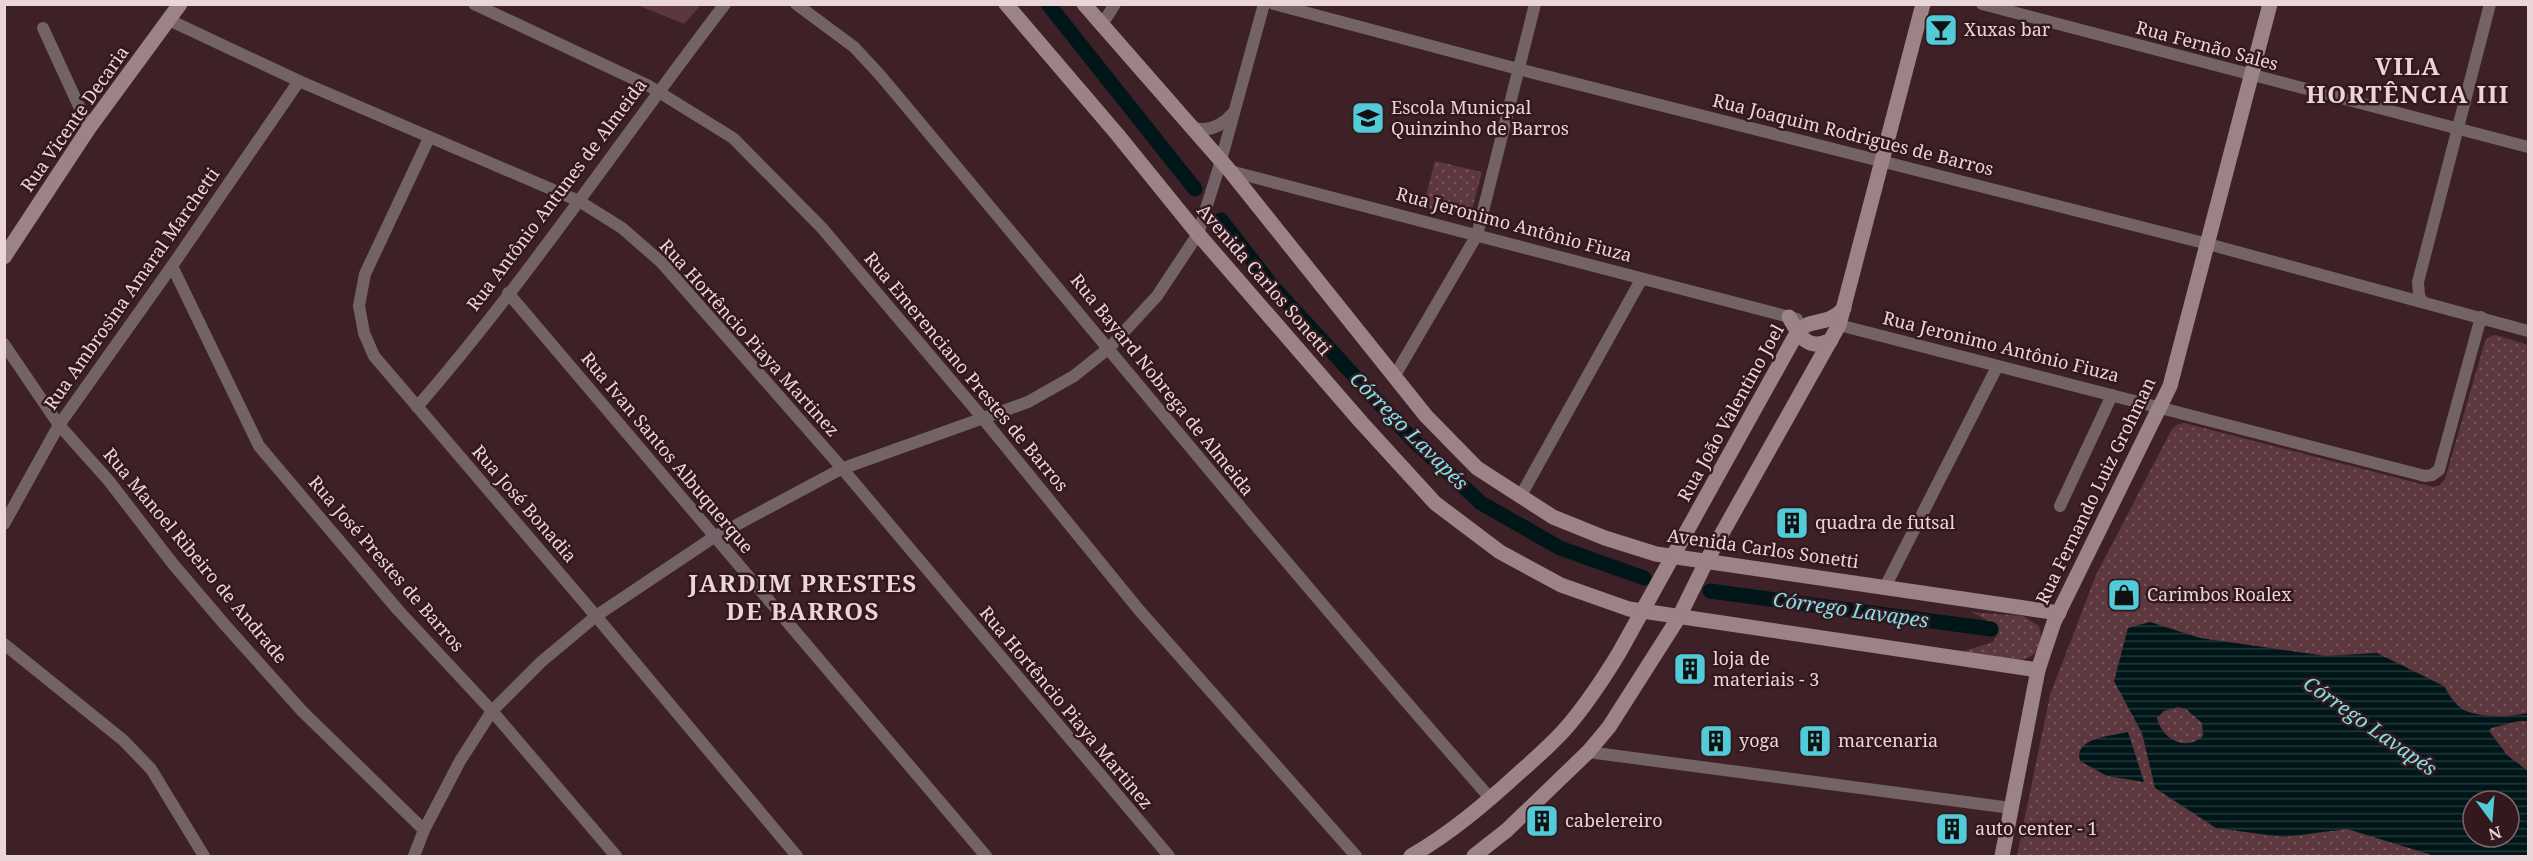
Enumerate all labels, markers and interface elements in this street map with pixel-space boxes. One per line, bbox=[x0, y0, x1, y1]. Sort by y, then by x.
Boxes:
bar icon: Xuxas bar bbox=[1923, 12, 1959, 48]
street label: Rua Fernão Sales bbox=[2134, 15, 2281, 76]
place label: Xuxas bar bbox=[1964, 17, 2051, 41]
street label: Rua Vicente Decaria bbox=[15, 41, 134, 196]
district label: VILA HORTÊNCIA III bbox=[2306, 49, 2510, 110]
street label: Rua Antônio Antunes de Almeida bbox=[461, 73, 651, 315]
street label: Rua Joaquim Rodrigues de Barros bbox=[1710, 87, 1996, 181]
place label: Escola Municpal Quinzinho de Barros bbox=[1391, 95, 1569, 140]
school or university icon: Escola Municpal Quinzinho de Barros bbox=[1350, 100, 1386, 136]
street label: Rua Ambrosina Amaral Marchetti bbox=[38, 163, 224, 414]
street label: Rua Jeronimo Antônio Fiuza bbox=[1394, 181, 1635, 267]
street label: Avenida Carlos Sonetti bbox=[1192, 199, 1337, 360]
street label: Rua Hortêncio Piaya Martinez bbox=[655, 233, 845, 441]
street label: Rua Emerenciano Prestes de Barros bbox=[859, 247, 1074, 496]
street label: Rua Bayard Nobrega de Almeida bbox=[1066, 268, 1260, 500]
street label: Rua Jeronimo Antônio Fiuza bbox=[1880, 305, 2122, 387]
street label: Rua João Valentino Joel bbox=[1671, 319, 1789, 505]
street label: Rua Ivan Santos Albuquerque bbox=[576, 347, 759, 558]
water label: Córrego Lavapés bbox=[1344, 366, 1474, 496]
street label: Rua Fernando Luiz Grohman bbox=[2030, 373, 2161, 608]
street label: Rua José Bonadia bbox=[467, 440, 582, 567]
street label: Rua Manoel Ribeiro de Andrade bbox=[98, 443, 293, 668]
street label: Rua José Prestes de Barros bbox=[304, 470, 470, 656]
building icon: quadra de futsal bbox=[1774, 505, 1810, 541]
place label: quadra de futsal bbox=[1815, 510, 1956, 534]
street label: Avenida Carlos Sonetti bbox=[1666, 523, 1861, 573]
district label: JARDIM PRESTES DE BARROS bbox=[687, 566, 918, 627]
shop icon: Carimbos Roalex bbox=[2106, 577, 2142, 613]
place label: Carimbos Roalex bbox=[2147, 582, 2292, 606]
water label: Córrego Lavapes bbox=[1771, 585, 1931, 634]
street label: Rua Hortêncio Piaya Martinez bbox=[975, 601, 1159, 814]
place label: loja de materiais - 3 bbox=[1713, 646, 1819, 691]
building icon: loja de materiais - 3 bbox=[1672, 651, 1708, 687]
water label: Córrego Lavapés bbox=[2298, 669, 2442, 782]
building icon: yoga bbox=[1698, 723, 1734, 759]
building icon: marcenaria bbox=[1797, 723, 1833, 759]
place label: yoga bbox=[1739, 728, 1779, 752]
place label: marcenaria bbox=[1838, 728, 1938, 752]
north arrow bbox=[2461, 789, 2521, 849]
building icon: cabelereiro bbox=[1524, 803, 1560, 839]
place label: cabelereiro bbox=[1565, 808, 1663, 832]
building icon: auto center - 1 bbox=[1934, 811, 1970, 847]
place label: auto center - 1 bbox=[1975, 816, 2098, 840]
text: N bbox=[2486, 821, 2504, 846]

